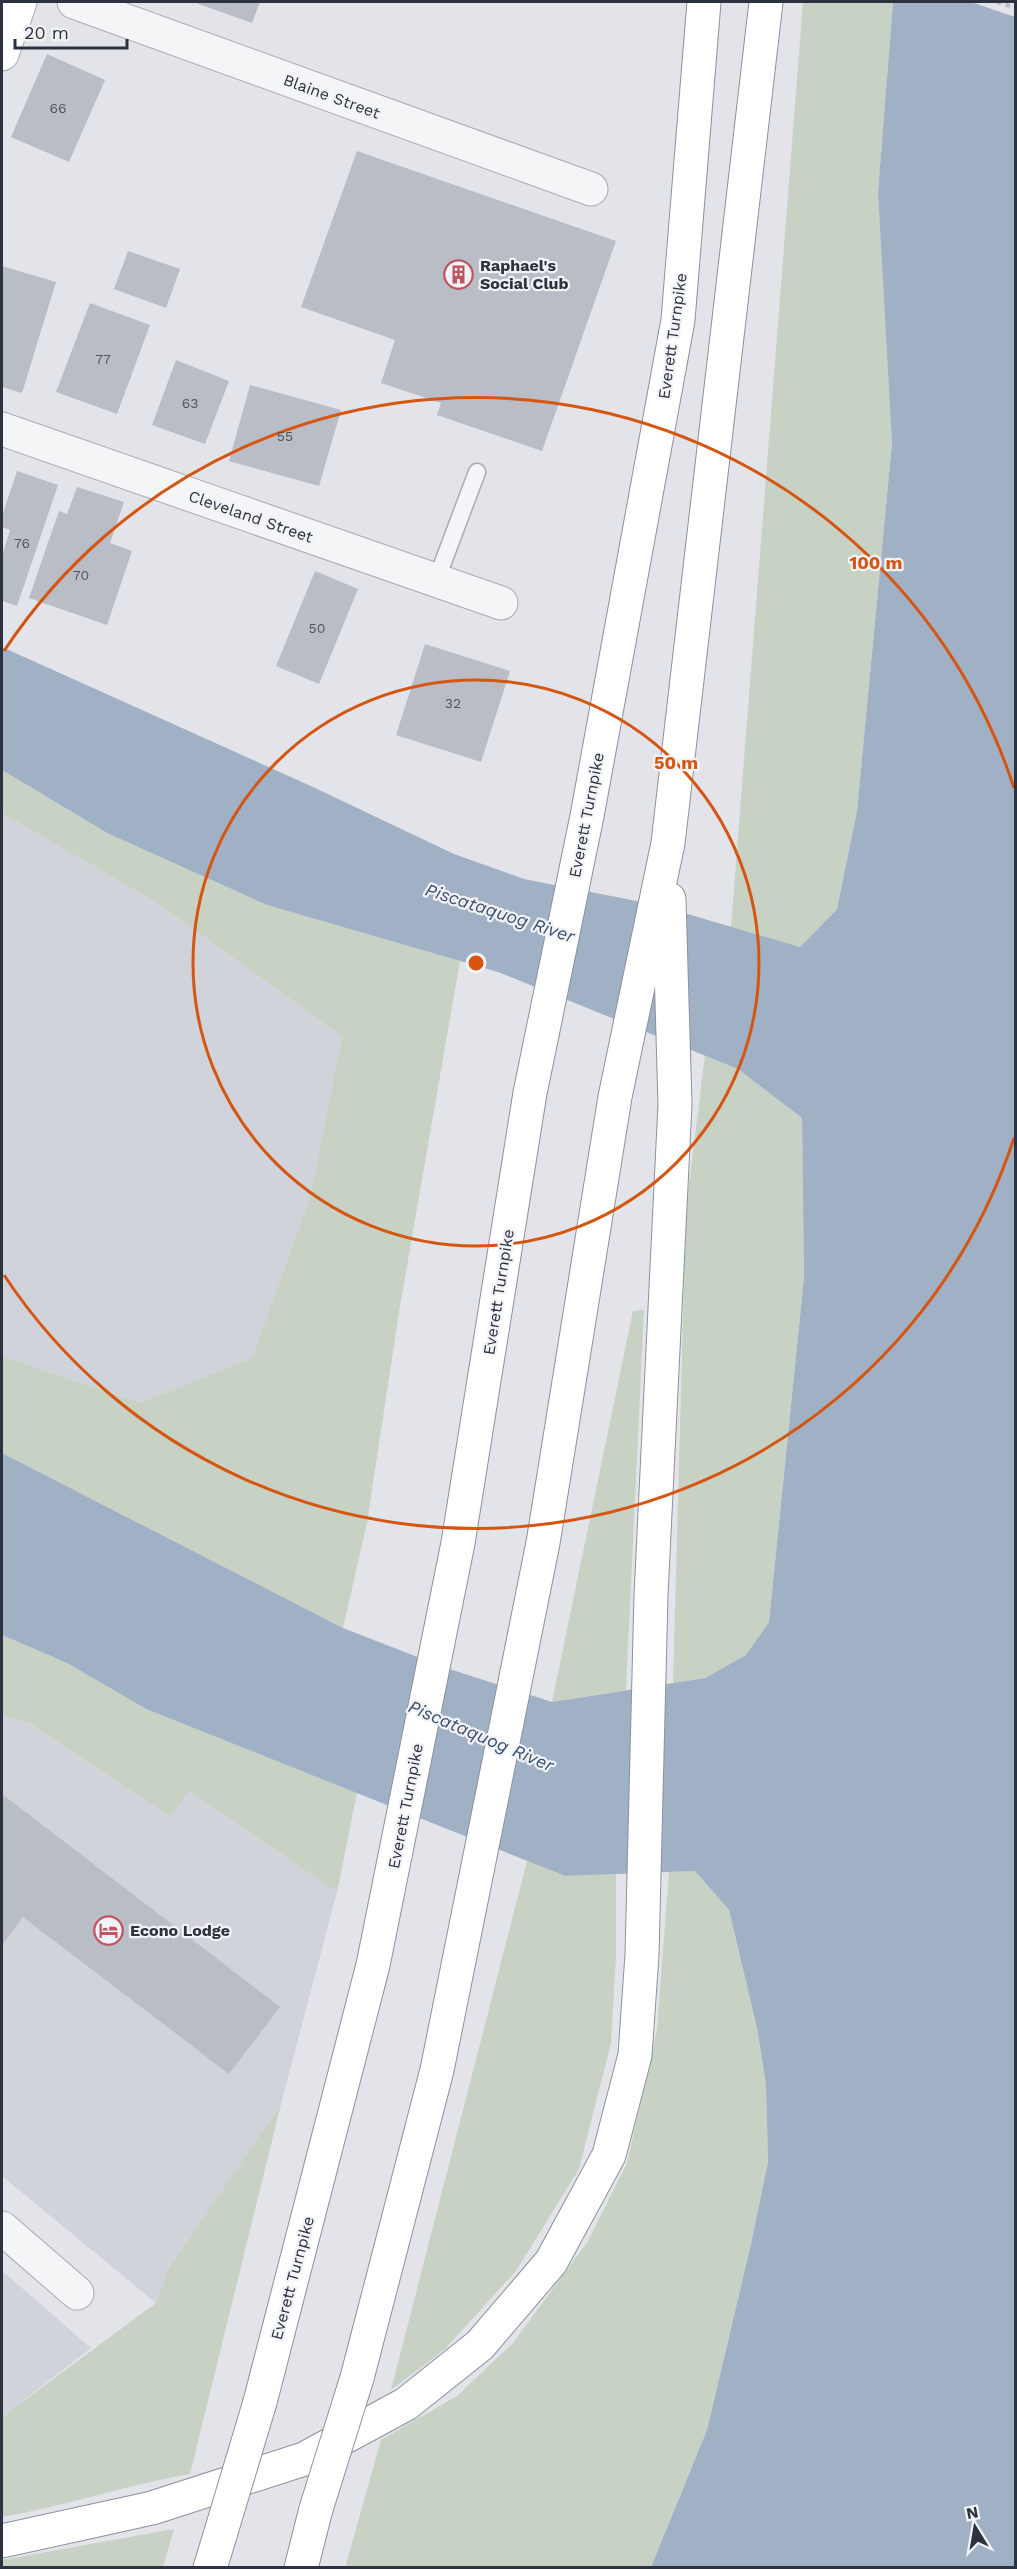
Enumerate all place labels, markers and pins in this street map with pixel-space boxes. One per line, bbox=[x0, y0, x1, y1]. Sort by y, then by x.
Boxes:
place label: Raphael's Social Club bbox=[480, 256, 569, 293]
building icon: Raphael's Social Club bbox=[443, 258, 475, 290]
centre of rings bbox=[466, 953, 486, 973]
hotel icon: Econo Lodge bbox=[93, 1914, 125, 1946]
place label: Econo Lodge bbox=[130, 1921, 230, 1940]

